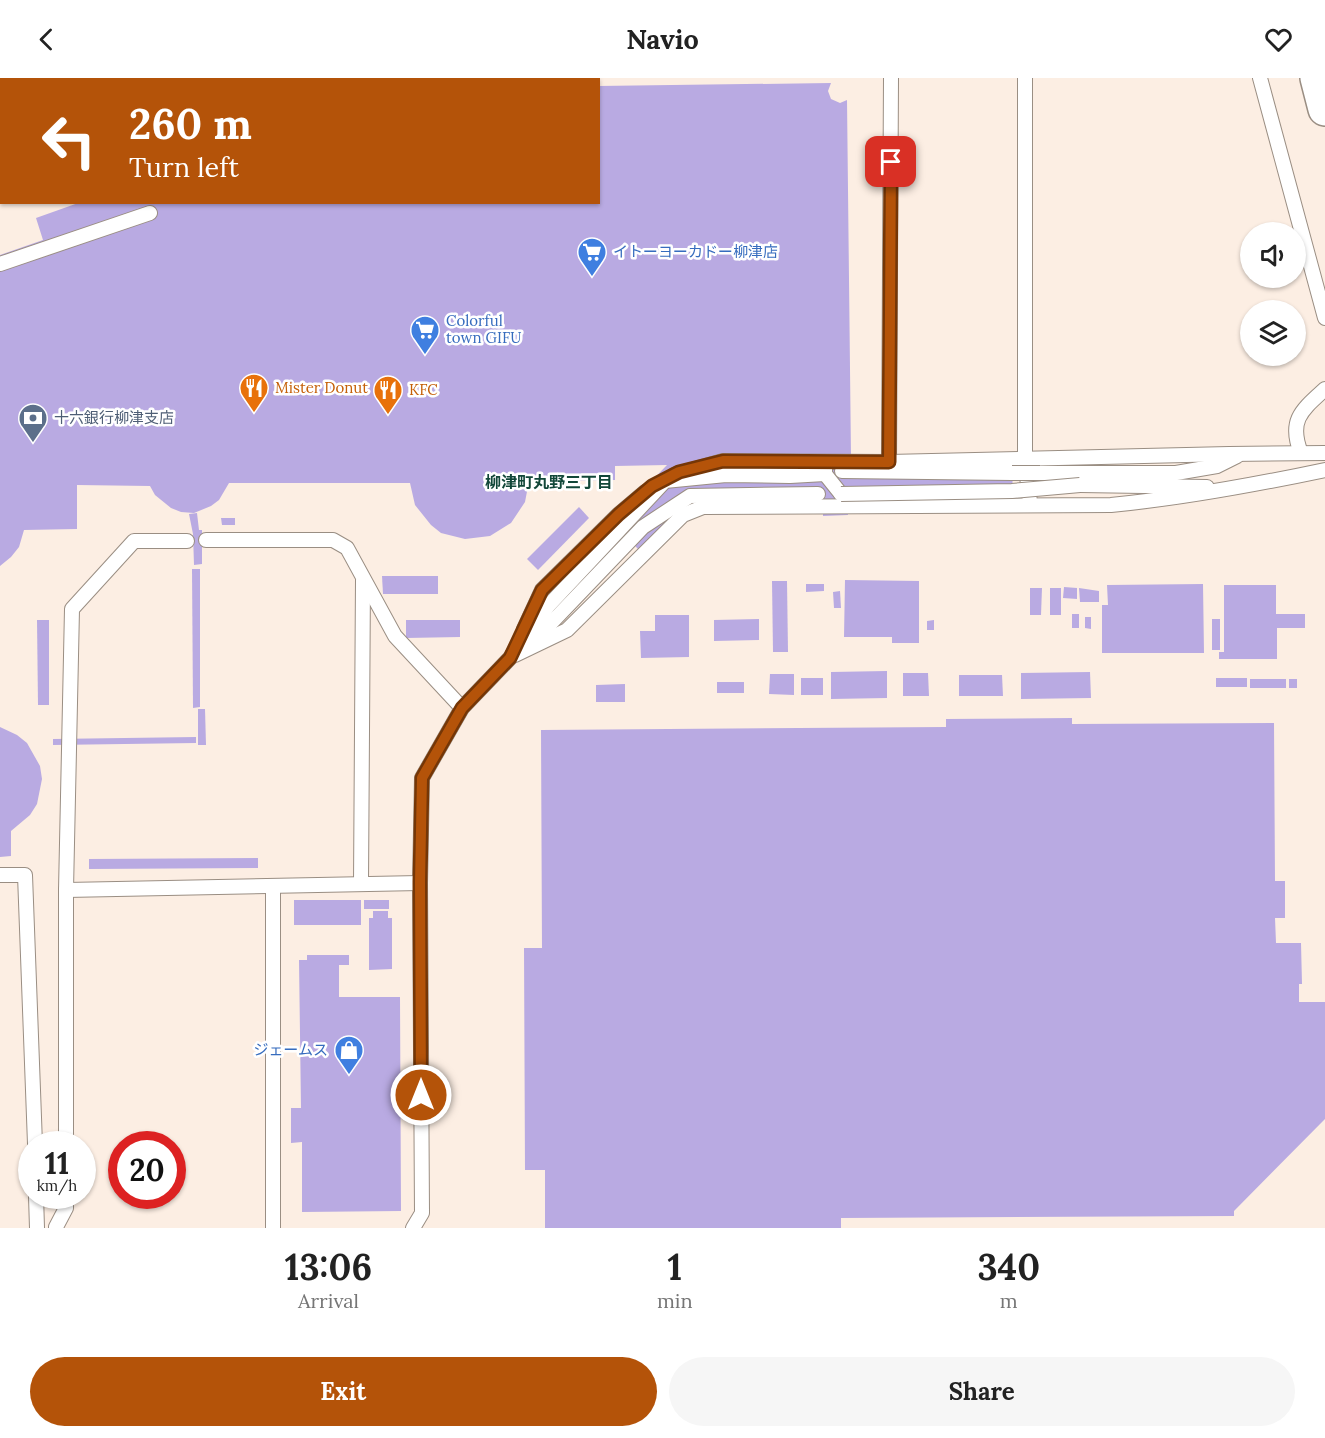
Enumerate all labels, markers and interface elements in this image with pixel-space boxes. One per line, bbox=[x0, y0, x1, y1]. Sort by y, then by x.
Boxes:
text: Navio bbox=[626, 22, 699, 56]
icon: back bbox=[30, 23, 63, 56]
icon: heart bbox=[1262, 23, 1295, 56]
text: 260 m bbox=[129, 97, 252, 151]
icon: left bbox=[30, 102, 108, 180]
pin bbox=[865, 136, 916, 187]
icon: arrive bbox=[874, 145, 907, 178]
text: Turn left bbox=[129, 150, 239, 184]
map controls bbox=[1240, 222, 1306, 366]
button: sound bbox=[1240, 222, 1306, 288]
supermarket icon: イトーヨーカドー柳津店 bbox=[576, 236, 608, 278]
place label: イトーヨーカドー柳津店 bbox=[613, 242, 778, 261]
button: layers bbox=[1240, 300, 1306, 366]
place label: Colorful town GIFU bbox=[446, 311, 521, 347]
supermarket icon: Colorful town GIFU bbox=[409, 314, 441, 356]
restaurant icon: Mister Donut bbox=[238, 372, 270, 414]
restaurant icon: KFC bbox=[372, 374, 404, 416]
place label: Mister Donut bbox=[275, 378, 368, 397]
place label: KFC bbox=[409, 380, 438, 399]
bank icon: 十六銀行柳津支店 bbox=[17, 402, 49, 444]
place label: 十六銀行柳津支店 bbox=[54, 408, 174, 427]
district label: 柳津町丸野三丁目 bbox=[485, 472, 613, 492]
shop icon: ジェームス bbox=[333, 1034, 365, 1076]
place label: ジェームス bbox=[253, 1040, 328, 1059]
position arrow bbox=[389, 1063, 453, 1127]
speed limit sign: 20 bbox=[108, 1131, 186, 1209]
text: 11 bbox=[45, 1144, 69, 1182]
text: km/h bbox=[37, 1176, 77, 1195]
text: 13:06 bbox=[285, 1244, 372, 1290]
text: 1 bbox=[667, 1244, 682, 1290]
text: 340 bbox=[977, 1244, 1040, 1290]
text: Arrival bbox=[298, 1288, 359, 1313]
text: min bbox=[657, 1288, 693, 1313]
text: m bbox=[1000, 1288, 1018, 1313]
button: Exit bbox=[30, 1357, 657, 1426]
button: Share bbox=[669, 1357, 1295, 1426]

